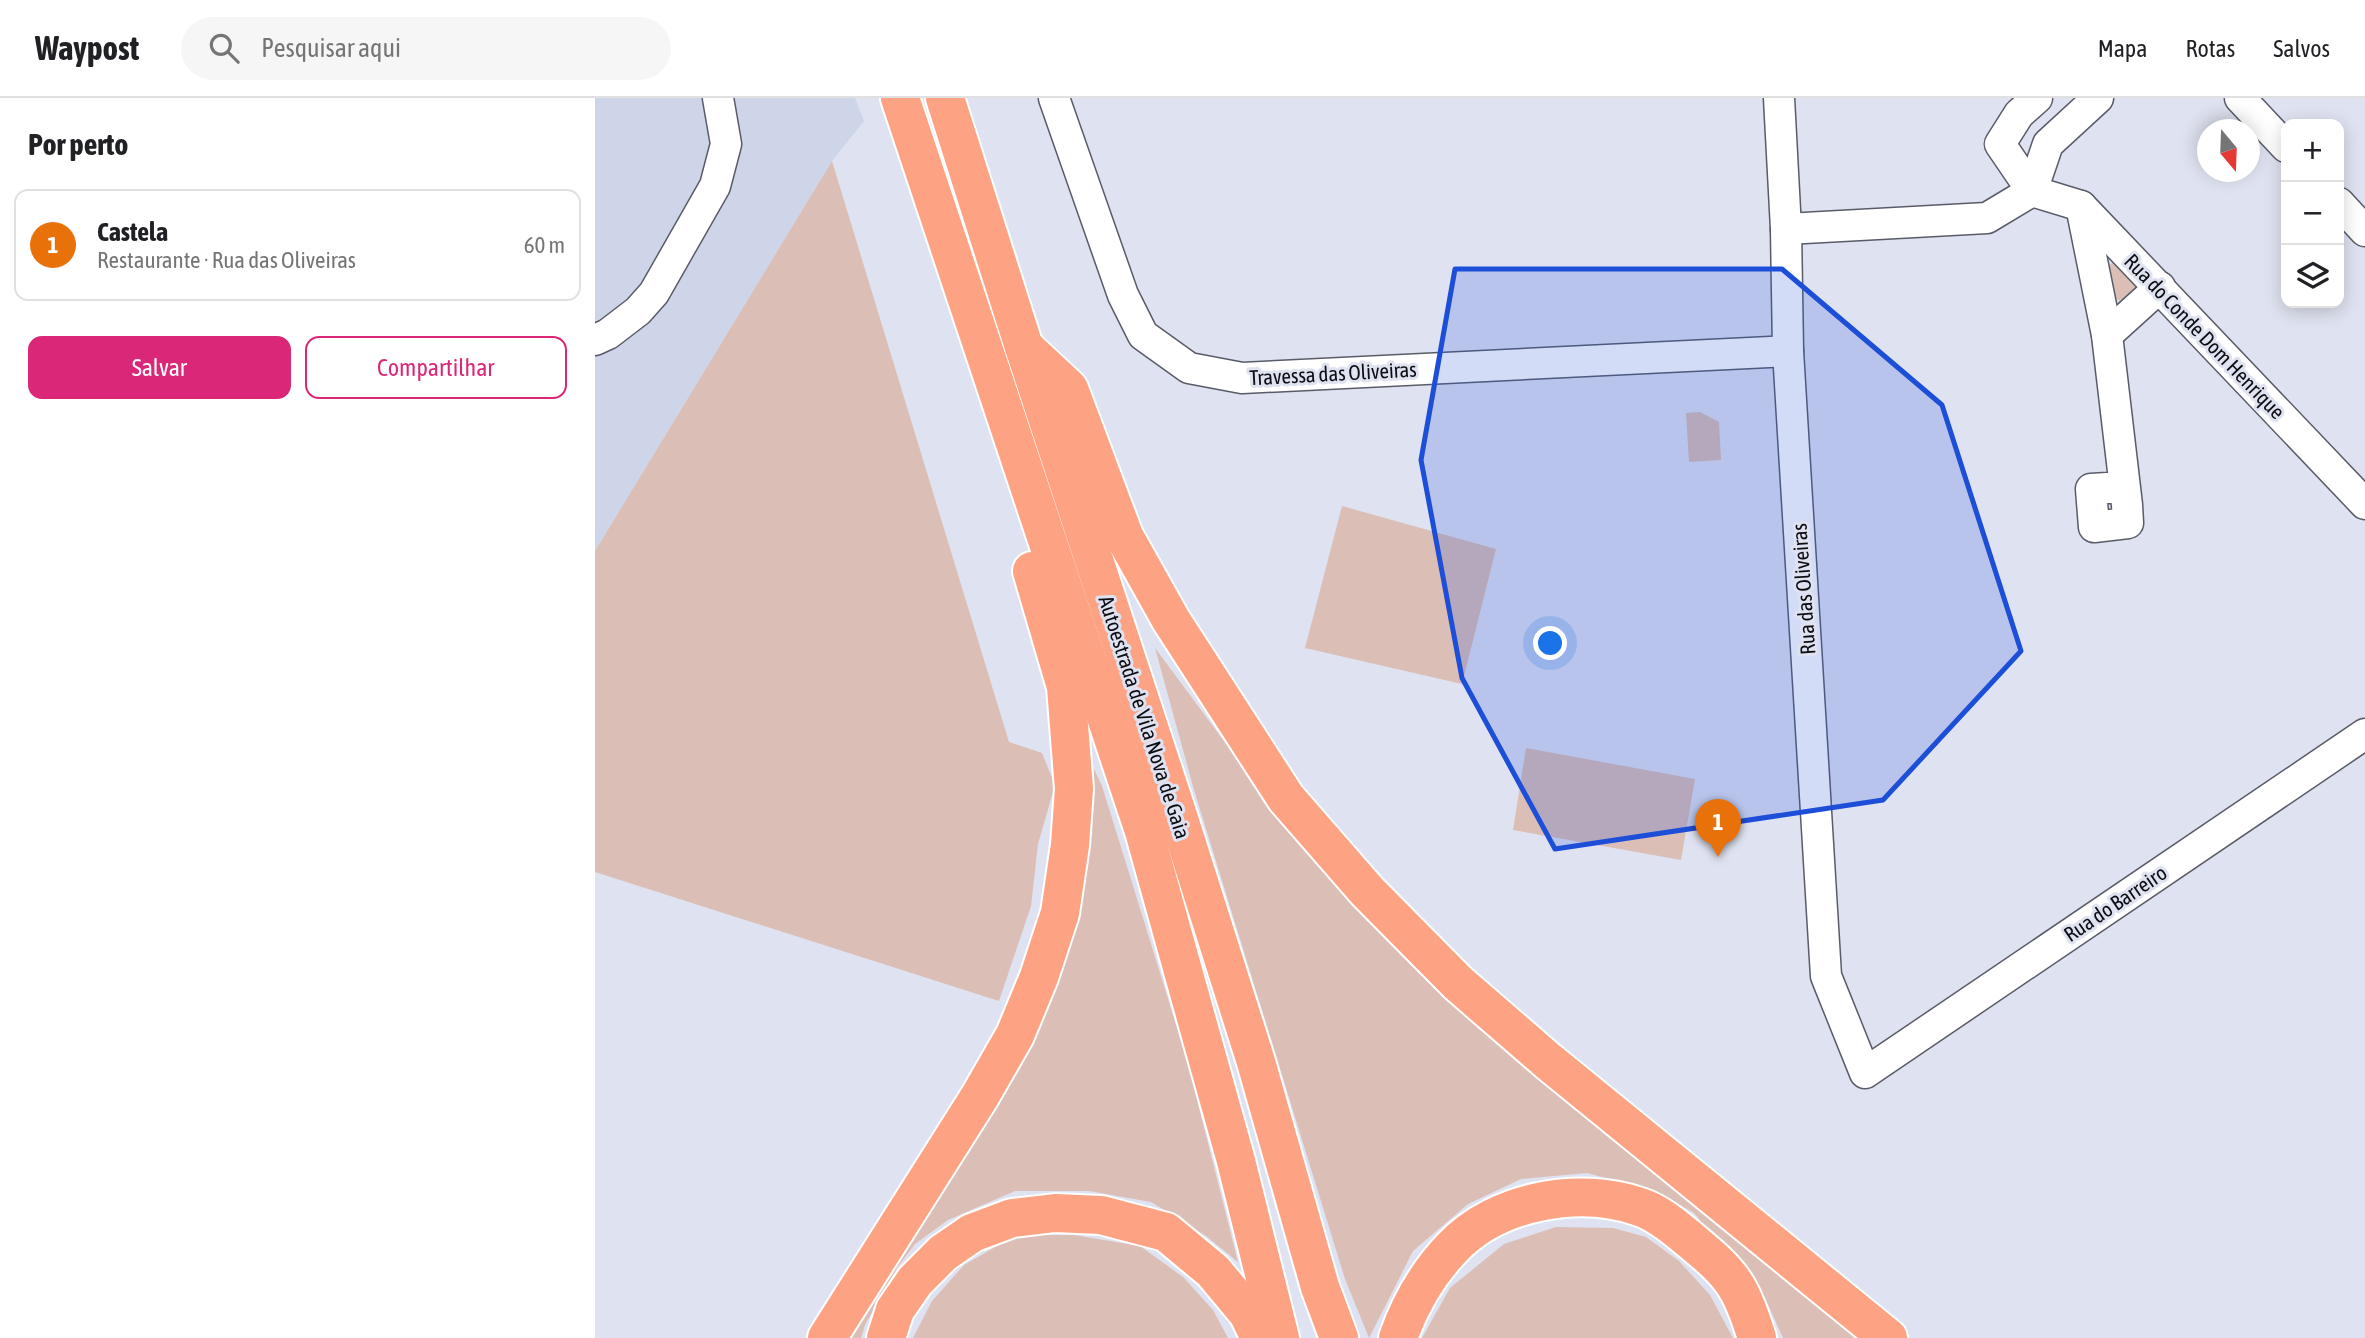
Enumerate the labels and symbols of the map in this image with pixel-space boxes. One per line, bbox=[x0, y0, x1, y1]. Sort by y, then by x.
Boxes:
north arrow bbox=[2197, 119, 2260, 182]
street label: Rua do Conde Dom Henrique bbox=[2120, 249, 2290, 423]
street label: Travessa das Oliveiras bbox=[1249, 357, 1417, 389]
street label: Rua das Oliveiras bbox=[1786, 522, 1820, 656]
street label: Autoestrada de Vila Nova de Gaia bbox=[1094, 593, 1196, 841]
your location bbox=[1533, 626, 1567, 660]
pin: 1 bbox=[1695, 799, 1741, 857]
street label: Rua do Barreiro bbox=[2059, 860, 2171, 946]

